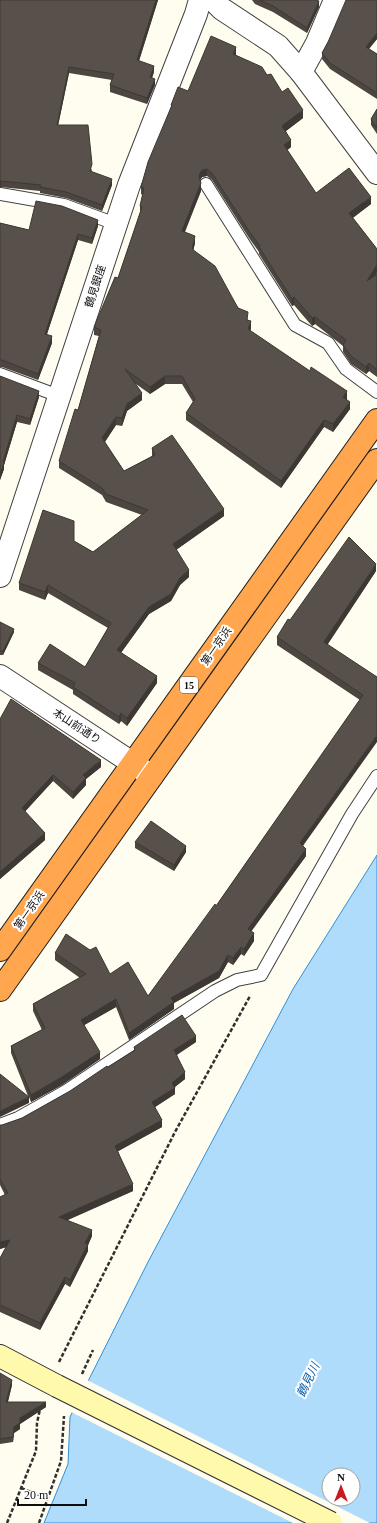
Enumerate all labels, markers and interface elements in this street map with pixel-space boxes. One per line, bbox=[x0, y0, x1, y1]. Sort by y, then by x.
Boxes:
street label: 鶴見銀座 bbox=[82, 263, 108, 309]
street label: 第一京浜 bbox=[198, 625, 234, 667]
road number: 15 bbox=[180, 677, 198, 693]
street label: 本山前通り bbox=[51, 706, 103, 746]
street label: 第一京浜 bbox=[11, 889, 47, 931]
water label: 鶴見川 bbox=[294, 1359, 323, 1399]
north arrow bbox=[321, 1467, 361, 1507]
text: N bbox=[337, 1471, 345, 1483]
scale bar bbox=[18, 1481, 86, 1507]
text: 20 m bbox=[24, 1488, 49, 1502]

